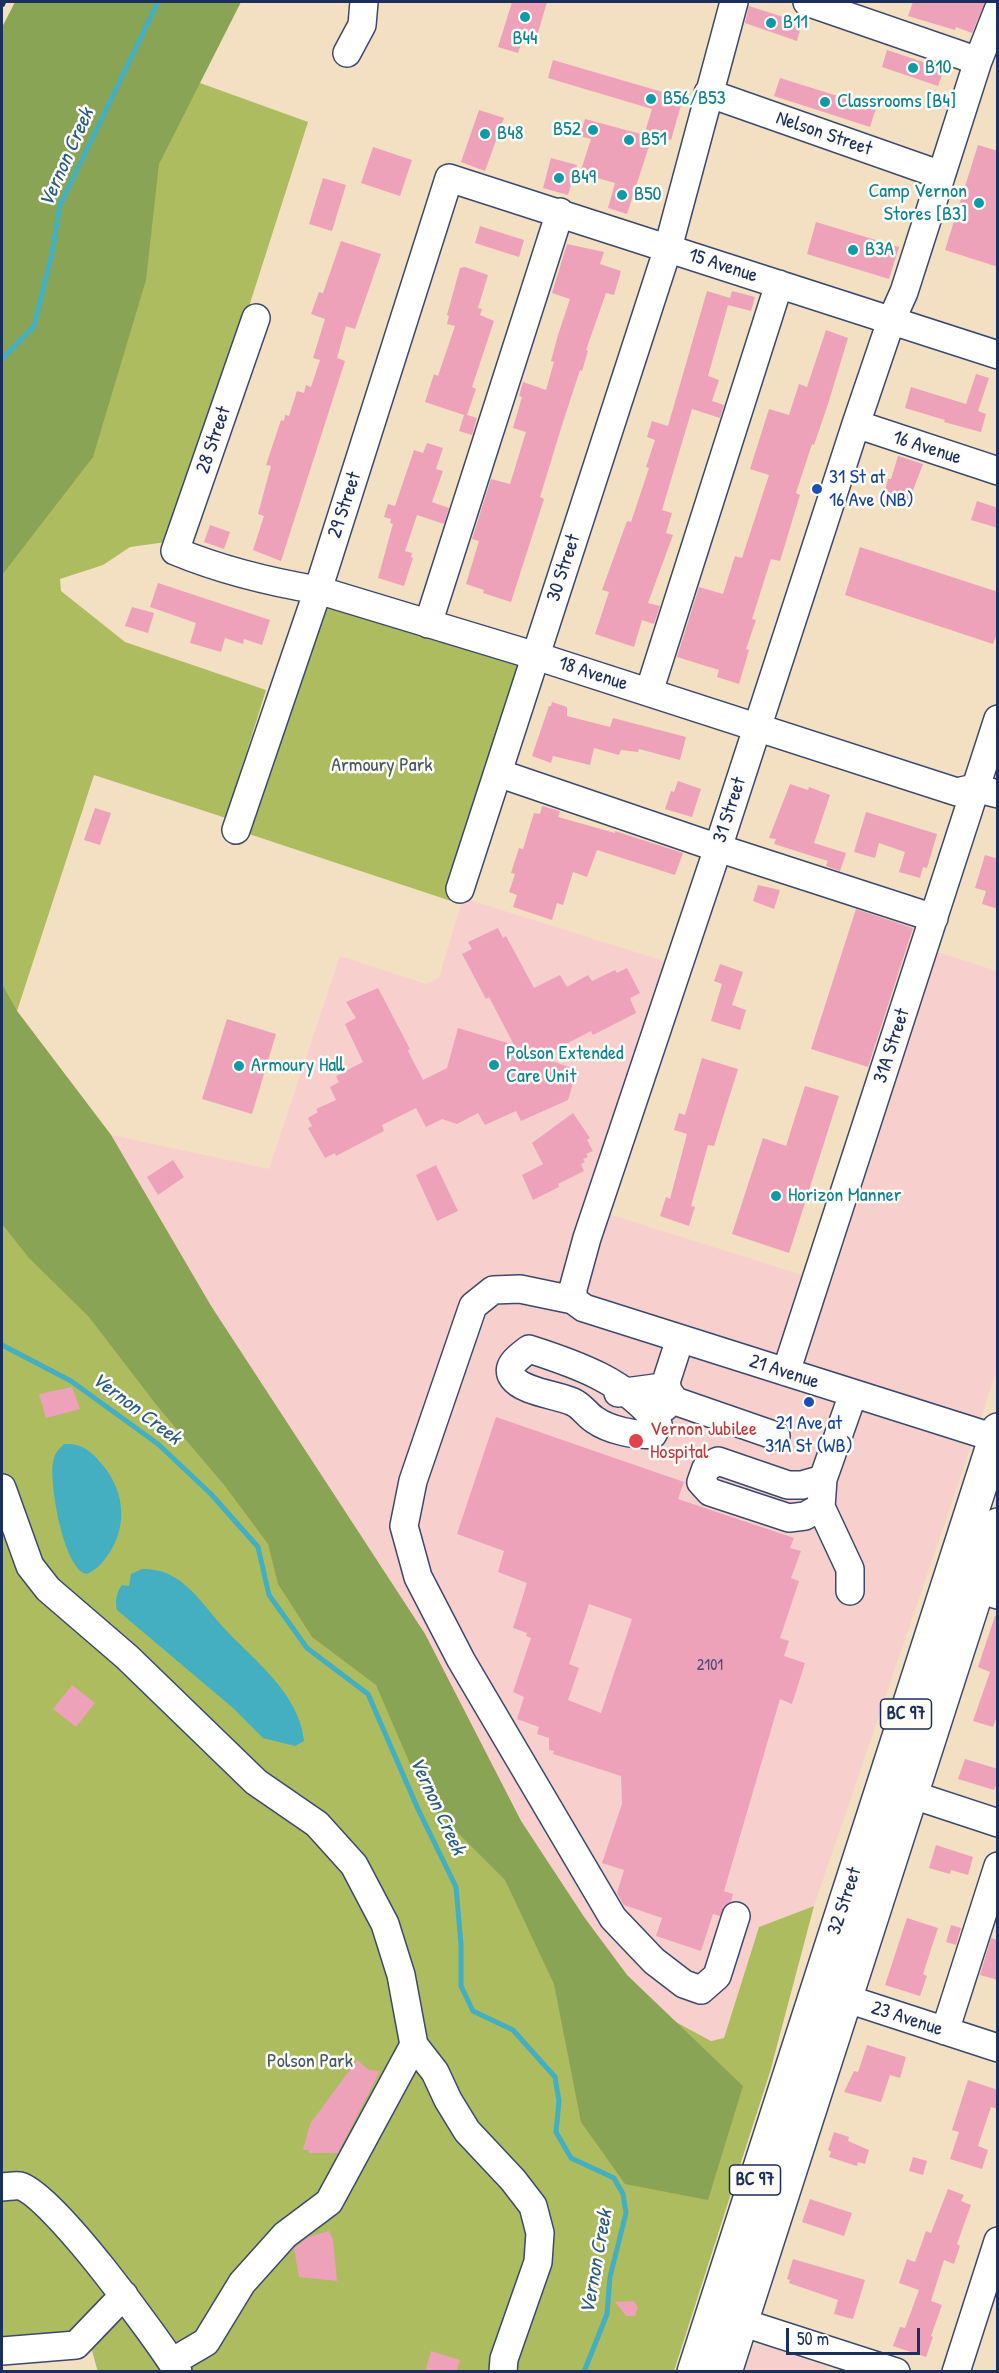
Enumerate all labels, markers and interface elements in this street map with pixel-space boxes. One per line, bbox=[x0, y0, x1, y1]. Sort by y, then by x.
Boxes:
marker: B44 bbox=[518, 10, 532, 24]
place label: B11 bbox=[783, 11, 808, 35]
marker: B11 bbox=[764, 16, 778, 30]
place label: B44 bbox=[512, 27, 538, 51]
place label: B10 bbox=[925, 56, 951, 80]
marker: B10 bbox=[906, 61, 920, 75]
place label: B56/B53 bbox=[663, 87, 726, 111]
place label: Classrooms [B4] bbox=[837, 90, 956, 114]
marker: B56/B53 bbox=[644, 92, 658, 106]
marker: Classrooms [B4] bbox=[818, 95, 832, 109]
water label: Vernon Creek bbox=[34, 105, 100, 211]
street label: Nelson Street bbox=[773, 106, 875, 162]
place label: B52 bbox=[553, 118, 581, 142]
place label: B48 bbox=[497, 122, 523, 146]
marker: B52 bbox=[586, 123, 600, 137]
marker: B48 bbox=[478, 127, 492, 141]
place label: B51 bbox=[641, 128, 667, 152]
marker: B51 bbox=[622, 133, 636, 147]
place label: B49 bbox=[571, 166, 596, 190]
marker: B49 bbox=[552, 171, 566, 185]
place label: Camp Vernon Stores [B3] bbox=[868, 180, 967, 227]
place label: B50 bbox=[634, 183, 662, 207]
marker: B50 bbox=[615, 188, 629, 202]
marker: Camp Vernon Stores [B3] bbox=[972, 196, 986, 210]
place label: B3A bbox=[865, 238, 894, 262]
marker: B3A bbox=[846, 243, 860, 257]
street label: 15 Avenue bbox=[686, 244, 760, 288]
street label: 28 Street bbox=[191, 403, 237, 477]
street label: 16 Avenue bbox=[890, 426, 964, 470]
place label: 31 St at 16 Ave (NB) bbox=[829, 466, 914, 513]
street label: 29 Street bbox=[323, 469, 367, 541]
marker: 31 St at 16 Ave (NB) bbox=[810, 482, 824, 496]
street label: 30 Street bbox=[542, 531, 586, 605]
street label: 18 Avenue bbox=[555, 652, 631, 696]
park label: Armoury Park bbox=[331, 754, 433, 778]
street label: 31 Street bbox=[708, 774, 752, 846]
street label: 31A Street bbox=[869, 1006, 915, 1086]
place label: Polson Extended Care Unit bbox=[506, 1042, 624, 1089]
place label: Armoury Hall bbox=[251, 1054, 345, 1078]
marker: Polson Extended Care Unit bbox=[487, 1058, 501, 1072]
marker: Armoury Hall bbox=[232, 1059, 246, 1073]
place label: Horizon Manner bbox=[788, 1184, 901, 1208]
marker: Horizon Manner bbox=[769, 1189, 783, 1203]
street label: 21 Avenue bbox=[746, 1349, 822, 1395]
water label: Vernon Creek bbox=[86, 1367, 186, 1451]
marker: 21 Ave at 31A St (WB) bbox=[802, 1395, 816, 1409]
place label: 21 Ave at 31A St (WB) bbox=[765, 1412, 853, 1459]
place label: Vernon Jubilee Hospital bbox=[650, 1418, 757, 1465]
marker: Vernon Jubilee Hospital bbox=[627, 1432, 645, 1450]
house number: 2101 bbox=[697, 1656, 723, 1676]
road number: BC 97 bbox=[880, 1699, 932, 1729]
water label: Vernon Creek bbox=[403, 1753, 471, 1859]
street label: 32 Street bbox=[823, 1864, 867, 1938]
street label: 23 Avenue bbox=[868, 1996, 946, 2042]
park label: Polson Park bbox=[267, 2050, 353, 2074]
road number: BC 97 bbox=[730, 2165, 780, 2195]
water label: Vernon Creek bbox=[575, 2208, 619, 2316]
scale bar bbox=[789, 2316, 922, 2354]
text: 50 m bbox=[797, 2326, 829, 2351]

